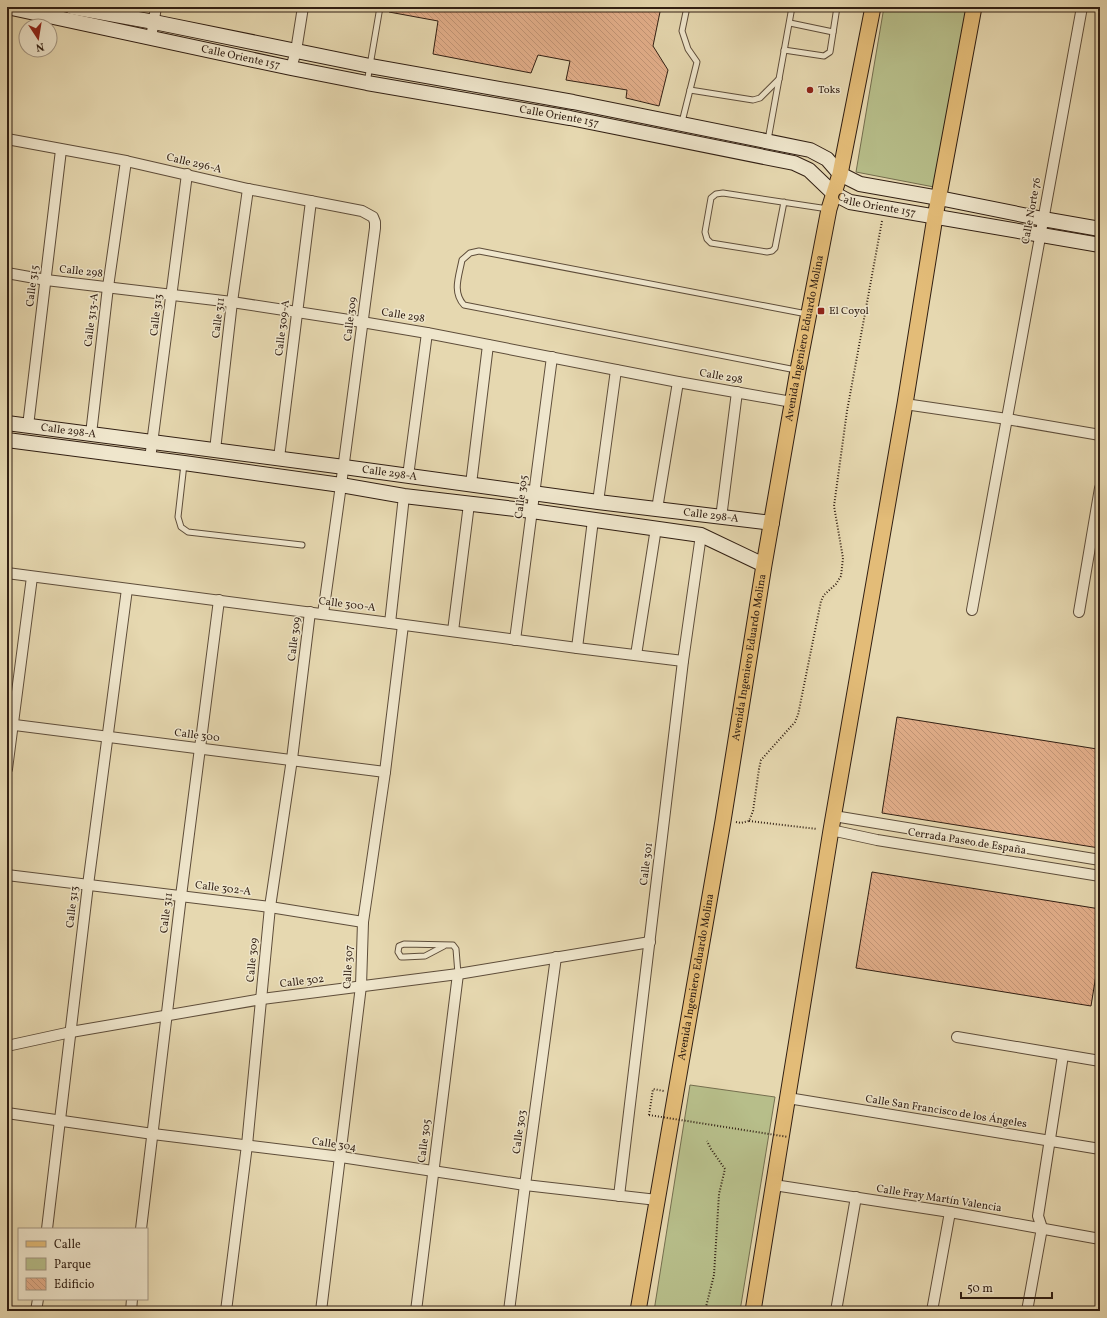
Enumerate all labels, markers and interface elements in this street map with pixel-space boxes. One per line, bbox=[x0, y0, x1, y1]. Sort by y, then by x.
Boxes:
north arrow bbox=[18, 18, 58, 58]
text: N bbox=[34, 38, 45, 54]
street label: Calle Oriente 157 bbox=[200, 41, 282, 73]
place label: Toks bbox=[818, 83, 840, 98]
marker: Toks bbox=[805, 85, 815, 95]
street label: Calle Oriente 157 bbox=[518, 102, 600, 131]
street label: Calle 296-A bbox=[165, 150, 223, 178]
street label: Calle Norte 76 bbox=[1019, 176, 1045, 245]
street label: Calle Oriente 157 bbox=[834, 189, 917, 221]
street label: Avenida Ingeniero Eduardo Molina bbox=[782, 253, 828, 422]
street label: Calle 298 bbox=[58, 262, 104, 282]
street label: Calle 315 bbox=[23, 264, 43, 308]
street label: Calle 313-A bbox=[81, 292, 103, 348]
street label: Calle 313 bbox=[147, 293, 167, 337]
street label: Calle 309 bbox=[341, 296, 361, 342]
street label: Calle 311 bbox=[209, 297, 229, 339]
street label: Calle 309-A bbox=[272, 299, 294, 357]
place label: El Coyol bbox=[829, 304, 869, 319]
street label: Calle 298 bbox=[380, 305, 426, 327]
marker: El Coyol bbox=[816, 306, 826, 316]
street label: Calle 298 bbox=[698, 366, 744, 388]
street label: Calle 298-A bbox=[40, 420, 97, 442]
street label: Calle 298-A bbox=[361, 462, 418, 485]
street label: Calle 305 bbox=[512, 474, 532, 520]
street label: Calle 298-A bbox=[682, 505, 740, 526]
street label: Avenida Ingeniero Eduardo Molina bbox=[728, 572, 770, 742]
street label: Calle 300-A bbox=[318, 594, 377, 616]
street label: Calle 309 bbox=[285, 616, 305, 662]
street label: Calle 300 bbox=[173, 726, 221, 746]
street label: Cerrada Paseo de España bbox=[907, 825, 1028, 859]
street label: Calle 301 bbox=[637, 842, 657, 886]
street label: Calle 302-A bbox=[194, 878, 252, 900]
street label: Calle 313 bbox=[63, 885, 83, 929]
street label: Calle 311 bbox=[157, 892, 177, 934]
street label: Avenida Ingeniero Eduardo Molina bbox=[674, 892, 718, 1061]
street label: Calle 309 bbox=[244, 937, 262, 983]
street label: Calle 307 bbox=[340, 945, 358, 989]
street label: Calle 302 bbox=[279, 972, 325, 992]
street label: Calle San Francisco de los Ángeles bbox=[864, 1092, 1028, 1132]
street label: Calle 303 bbox=[510, 1109, 531, 1155]
street label: Calle 305 bbox=[415, 1118, 435, 1164]
street label: Calle 304 bbox=[311, 1134, 358, 1156]
street label: Calle Fray Martín Valencia bbox=[875, 1182, 1003, 1216]
legend bbox=[18, 1228, 148, 1300]
text: Calle bbox=[54, 1237, 81, 1253]
text: Parque bbox=[54, 1257, 91, 1273]
scale bar bbox=[961, 1274, 1052, 1300]
text: Edificio bbox=[54, 1277, 94, 1293]
text: 50 m bbox=[967, 1281, 993, 1297]

